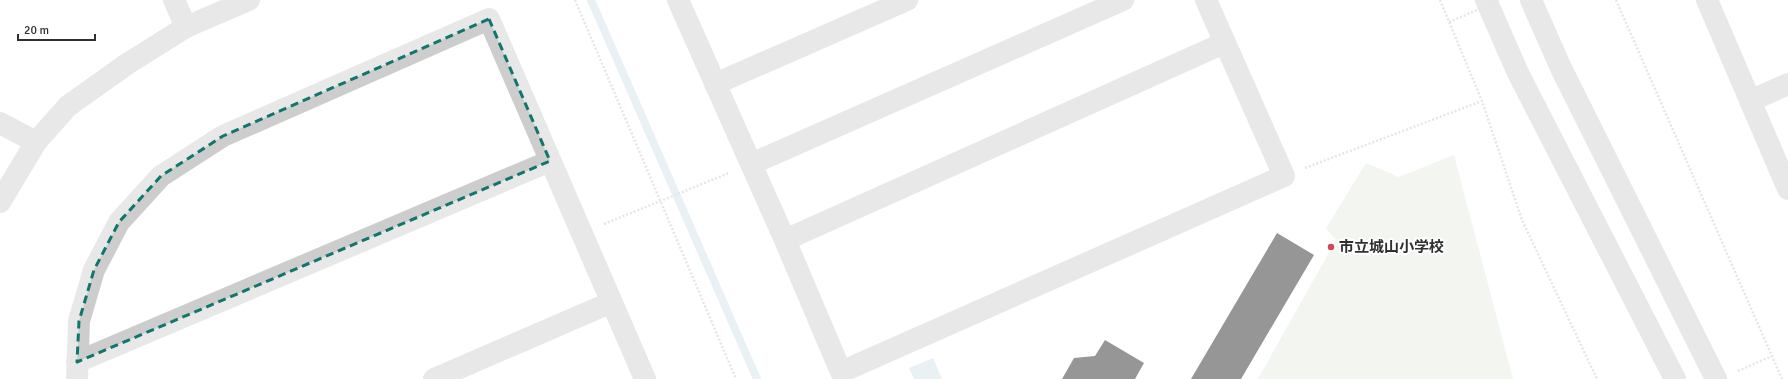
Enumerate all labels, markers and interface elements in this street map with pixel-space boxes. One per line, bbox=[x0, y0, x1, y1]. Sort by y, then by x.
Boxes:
scale bar bbox=[18, 16, 95, 42]
text: 20 m bbox=[24, 23, 49, 38]
place label: 市立城山小学校 bbox=[1339, 238, 1444, 256]
marker: 市立城山小学校 bbox=[1326, 242, 1336, 252]

